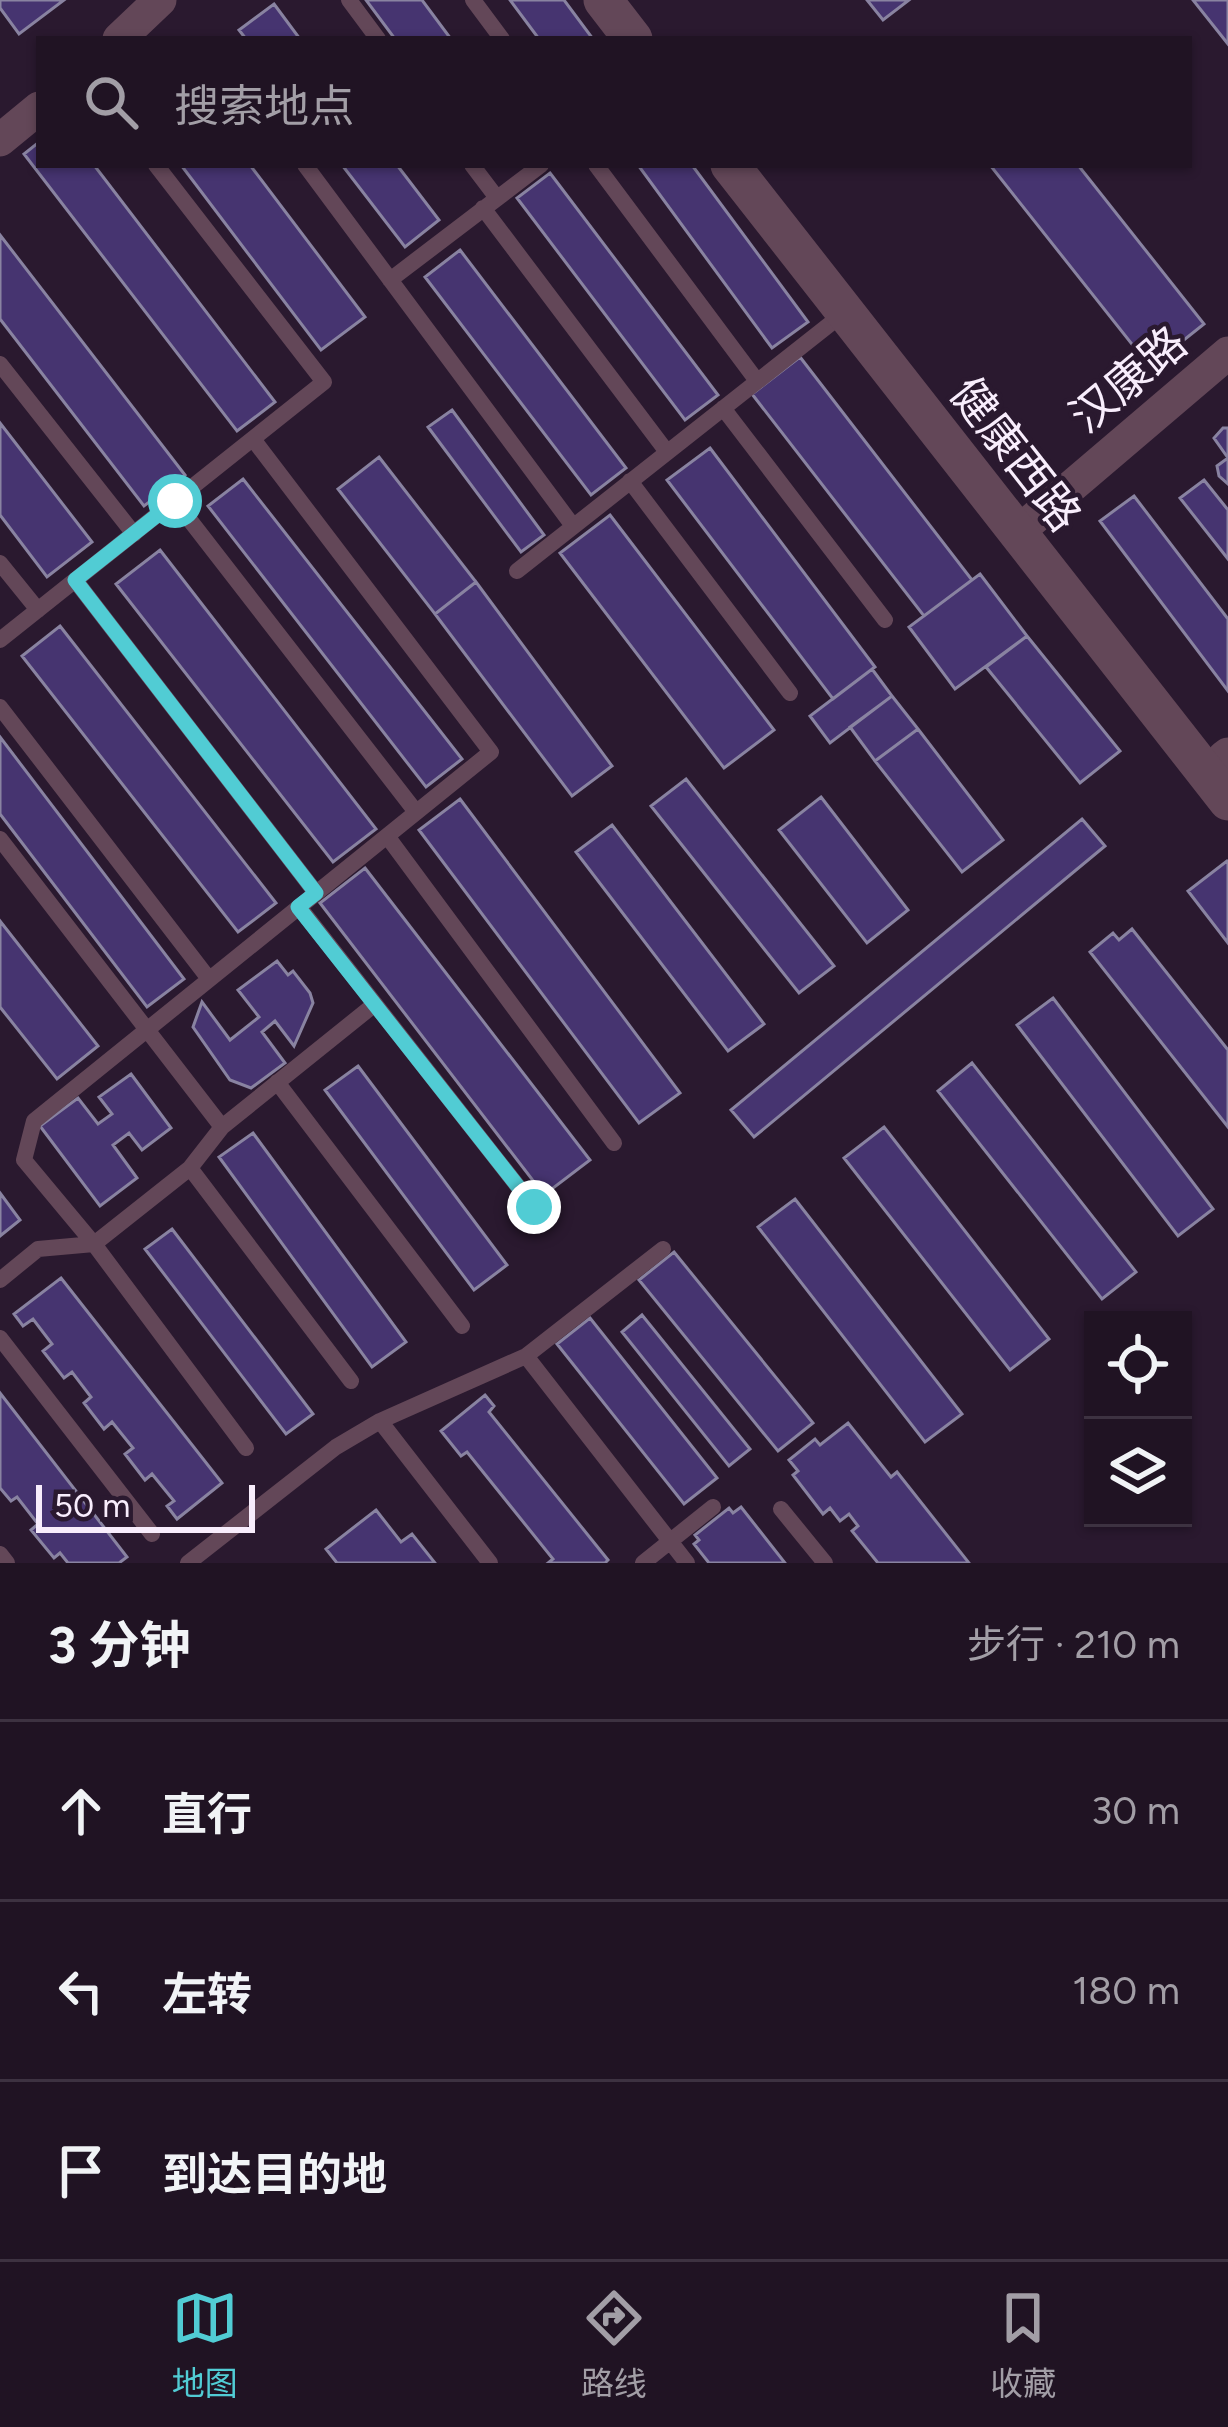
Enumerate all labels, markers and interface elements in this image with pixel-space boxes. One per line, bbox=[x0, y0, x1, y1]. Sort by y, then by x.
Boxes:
search box bbox=[36, 36, 1192, 168]
icon: search bbox=[78, 69, 144, 135]
text: 搜索地点 bbox=[174, 79, 354, 133]
street label: 汉康路 bbox=[1059, 315, 1197, 443]
street label: 健康西路 bbox=[939, 366, 1093, 542]
route start bbox=[148, 474, 202, 528]
route end bbox=[507, 1180, 561, 1234]
map controls bbox=[1084, 1311, 1192, 1527]
button: locate bbox=[1084, 1311, 1192, 1419]
button: layers bbox=[1084, 1419, 1192, 1527]
scale bar bbox=[36, 1479, 255, 1532]
text: 50 m bbox=[54, 1486, 130, 1525]
text: 3 分钟 bbox=[48, 1615, 191, 1676]
text: 步行 · 210 m bbox=[967, 1621, 1180, 1668]
icon: ahead bbox=[48, 1778, 114, 1844]
text: 直行 bbox=[162, 1787, 252, 1841]
text: 30 m bbox=[1091, 1787, 1180, 1834]
icon: left bbox=[48, 1958, 114, 2024]
text: 左转 bbox=[162, 1967, 252, 2021]
text: 180 m bbox=[1072, 1967, 1180, 2014]
icon: arrive bbox=[48, 2138, 114, 2204]
text: 到达目的地 bbox=[162, 2147, 387, 2201]
tab: 地图 bbox=[172, 2285, 238, 2405]
tab: 路线 bbox=[581, 2285, 647, 2405]
tab: 收藏 bbox=[990, 2285, 1056, 2405]

